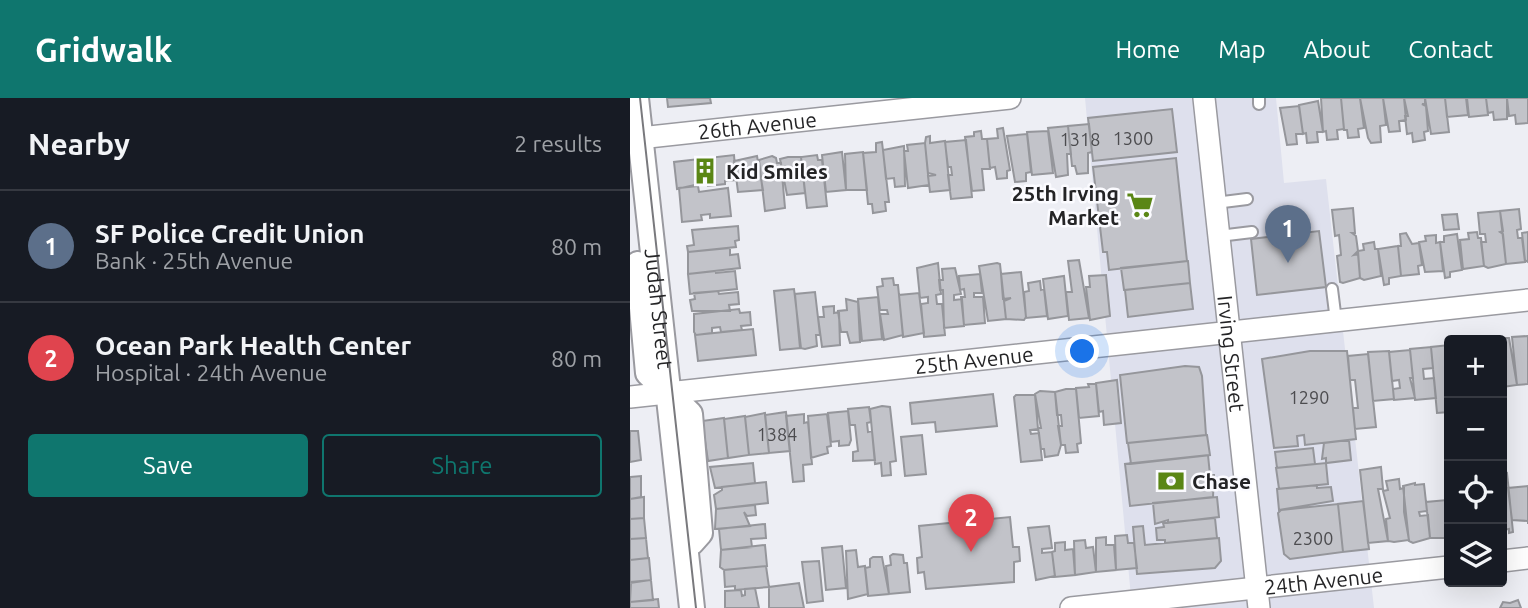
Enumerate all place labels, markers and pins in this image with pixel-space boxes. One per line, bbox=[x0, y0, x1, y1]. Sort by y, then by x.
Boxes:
building icon: Kid Smiles bbox=[690, 156, 720, 186]
place label: Kid Smiles bbox=[726, 159, 828, 183]
place label: 25th Irving Market bbox=[1012, 181, 1119, 229]
supermarket icon: 25th Irving Market bbox=[1125, 190, 1155, 220]
pin: 1 bbox=[1265, 205, 1311, 263]
bank icon: Chase bbox=[1156, 466, 1186, 496]
place label: Chase bbox=[1192, 469, 1251, 493]
pin: 2 bbox=[948, 494, 994, 552]

